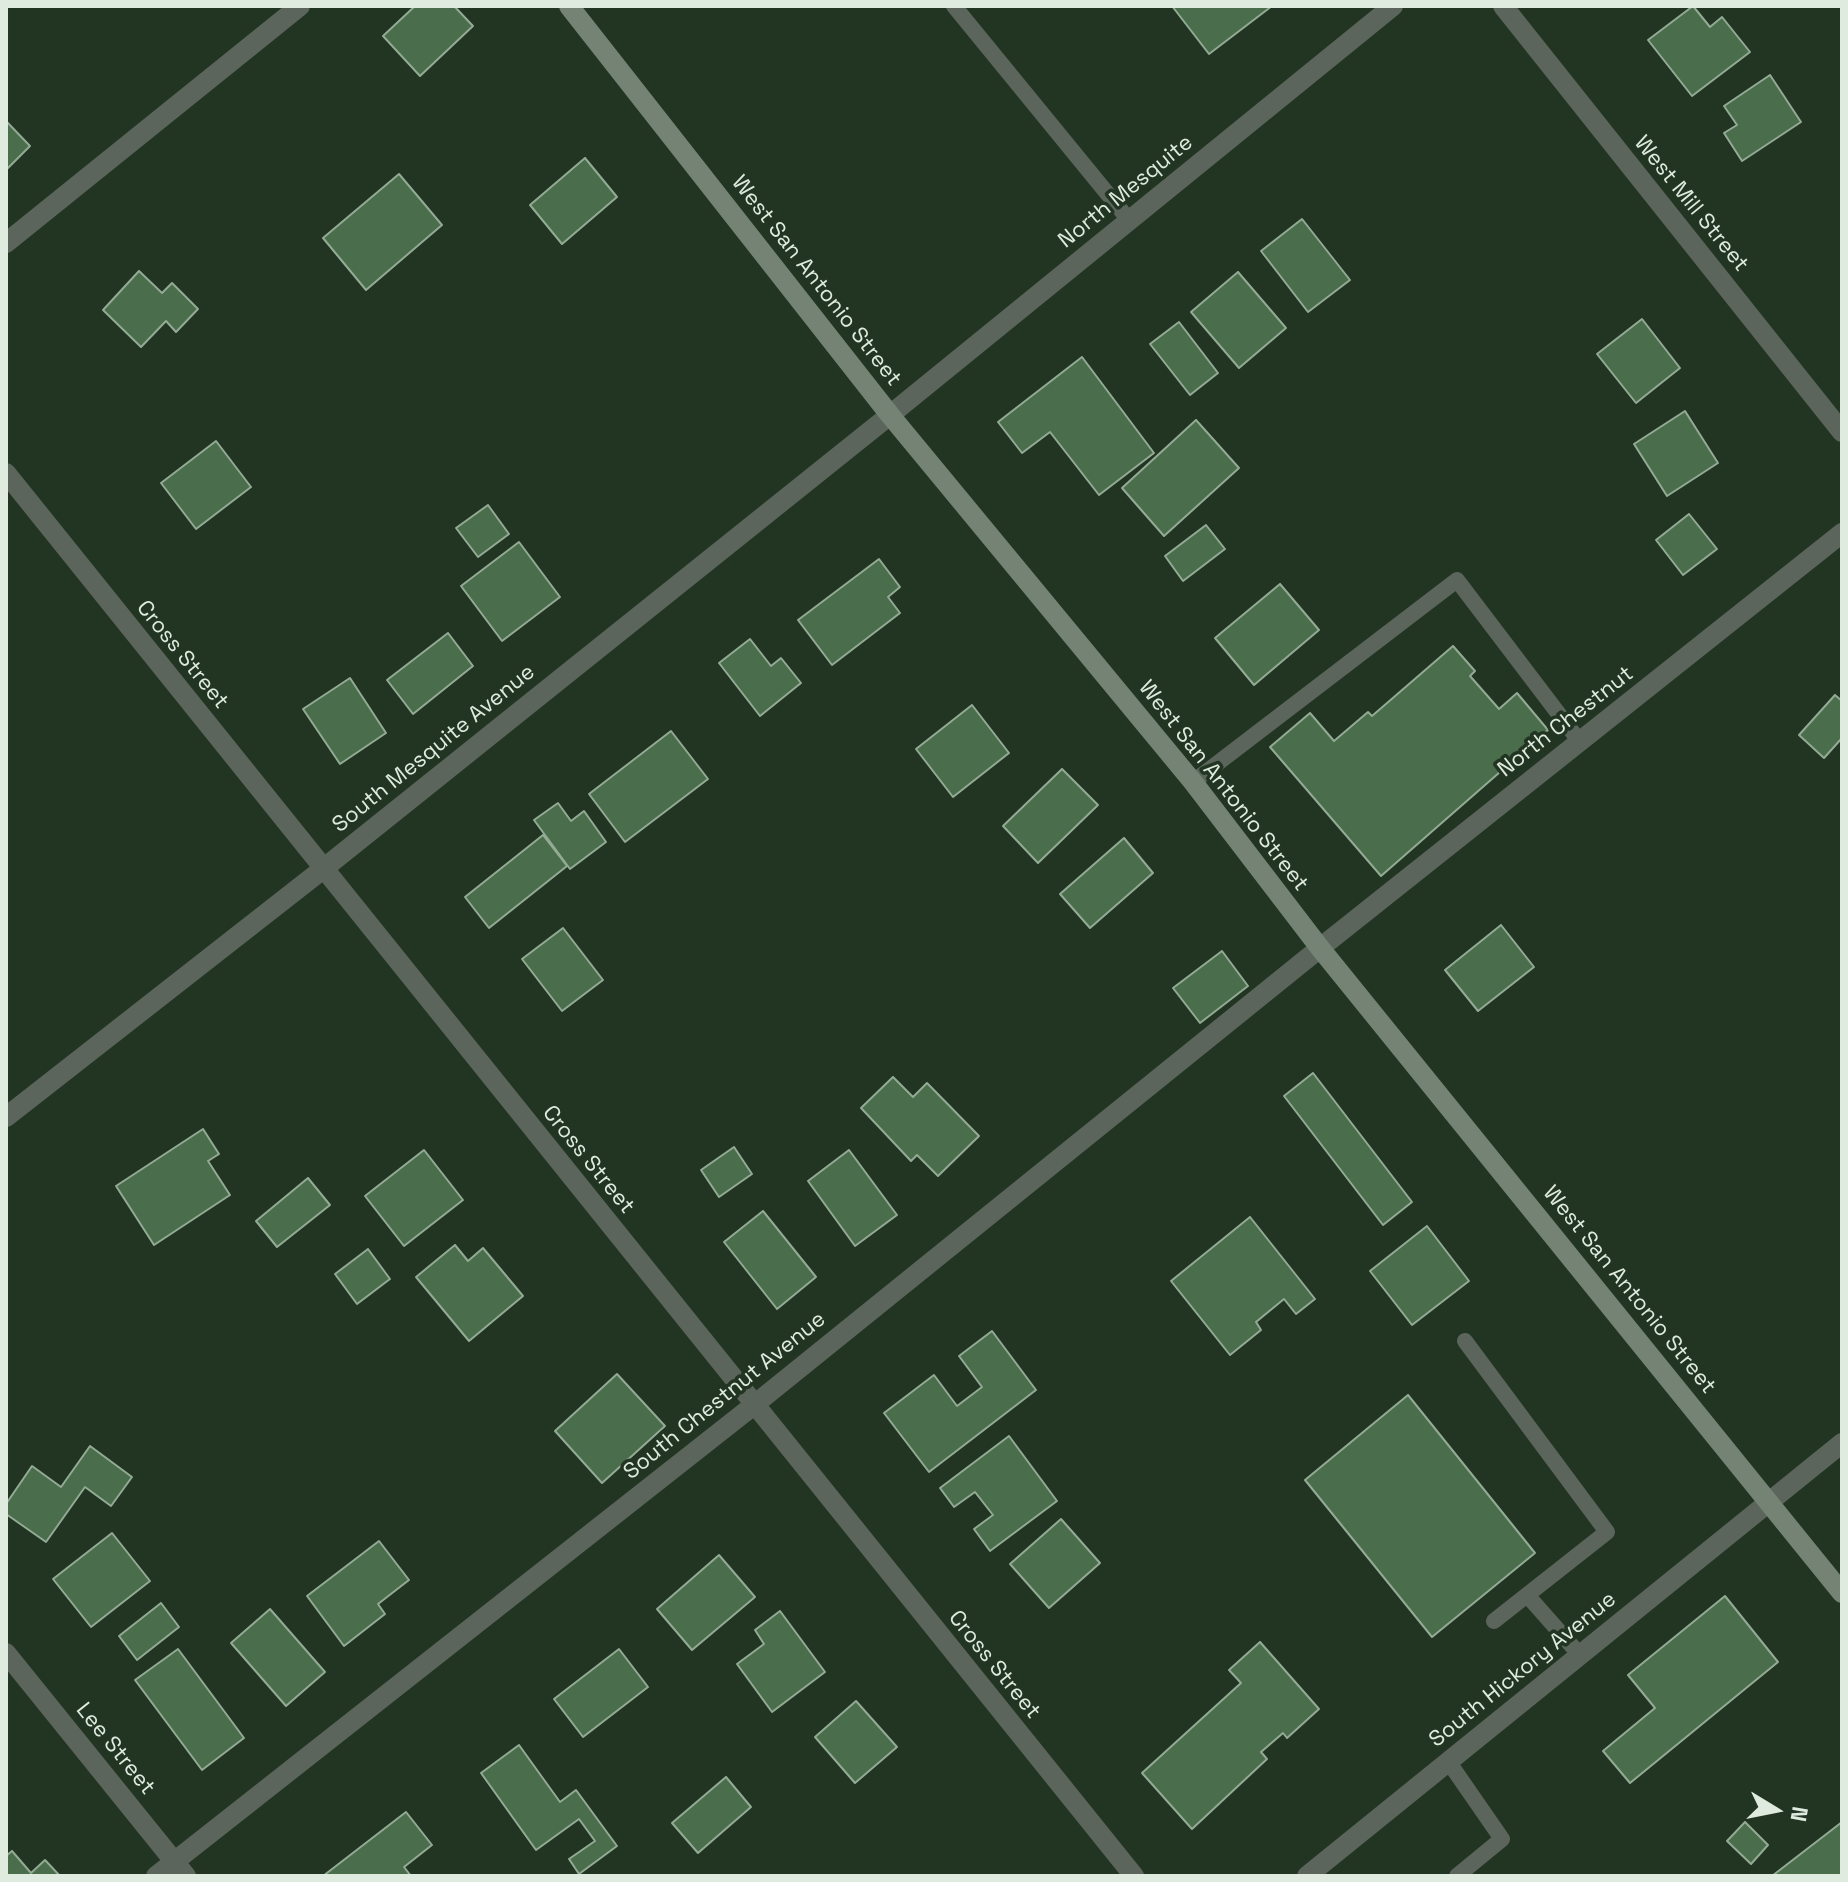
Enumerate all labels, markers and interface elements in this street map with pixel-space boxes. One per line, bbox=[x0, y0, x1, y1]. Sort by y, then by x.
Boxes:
street label: North Mesquite bbox=[1054, 130, 1198, 254]
street label: West Mill Street bbox=[1628, 131, 1754, 277]
street label: West San Antonio Street bbox=[726, 170, 906, 392]
street label: Cross Street bbox=[130, 596, 234, 714]
street label: South Mesquite Avenue bbox=[328, 659, 540, 839]
street label: North Chestnut bbox=[1493, 661, 1639, 783]
street label: West San Antonio Street bbox=[1133, 675, 1313, 897]
street label: Cross Street bbox=[536, 1101, 640, 1219]
street label: West San Antonio Street bbox=[1537, 1181, 1721, 1399]
street label: South Chestnut Avenue bbox=[619, 1306, 831, 1486]
street label: South Hickory Avenue bbox=[1424, 1587, 1622, 1753]
street label: Cross Street bbox=[942, 1606, 1046, 1724]
street label: Lee Street bbox=[70, 1698, 160, 1800]
north arrow bbox=[1736, 1770, 1816, 1850]
text: N bbox=[1785, 1804, 1815, 1824]

